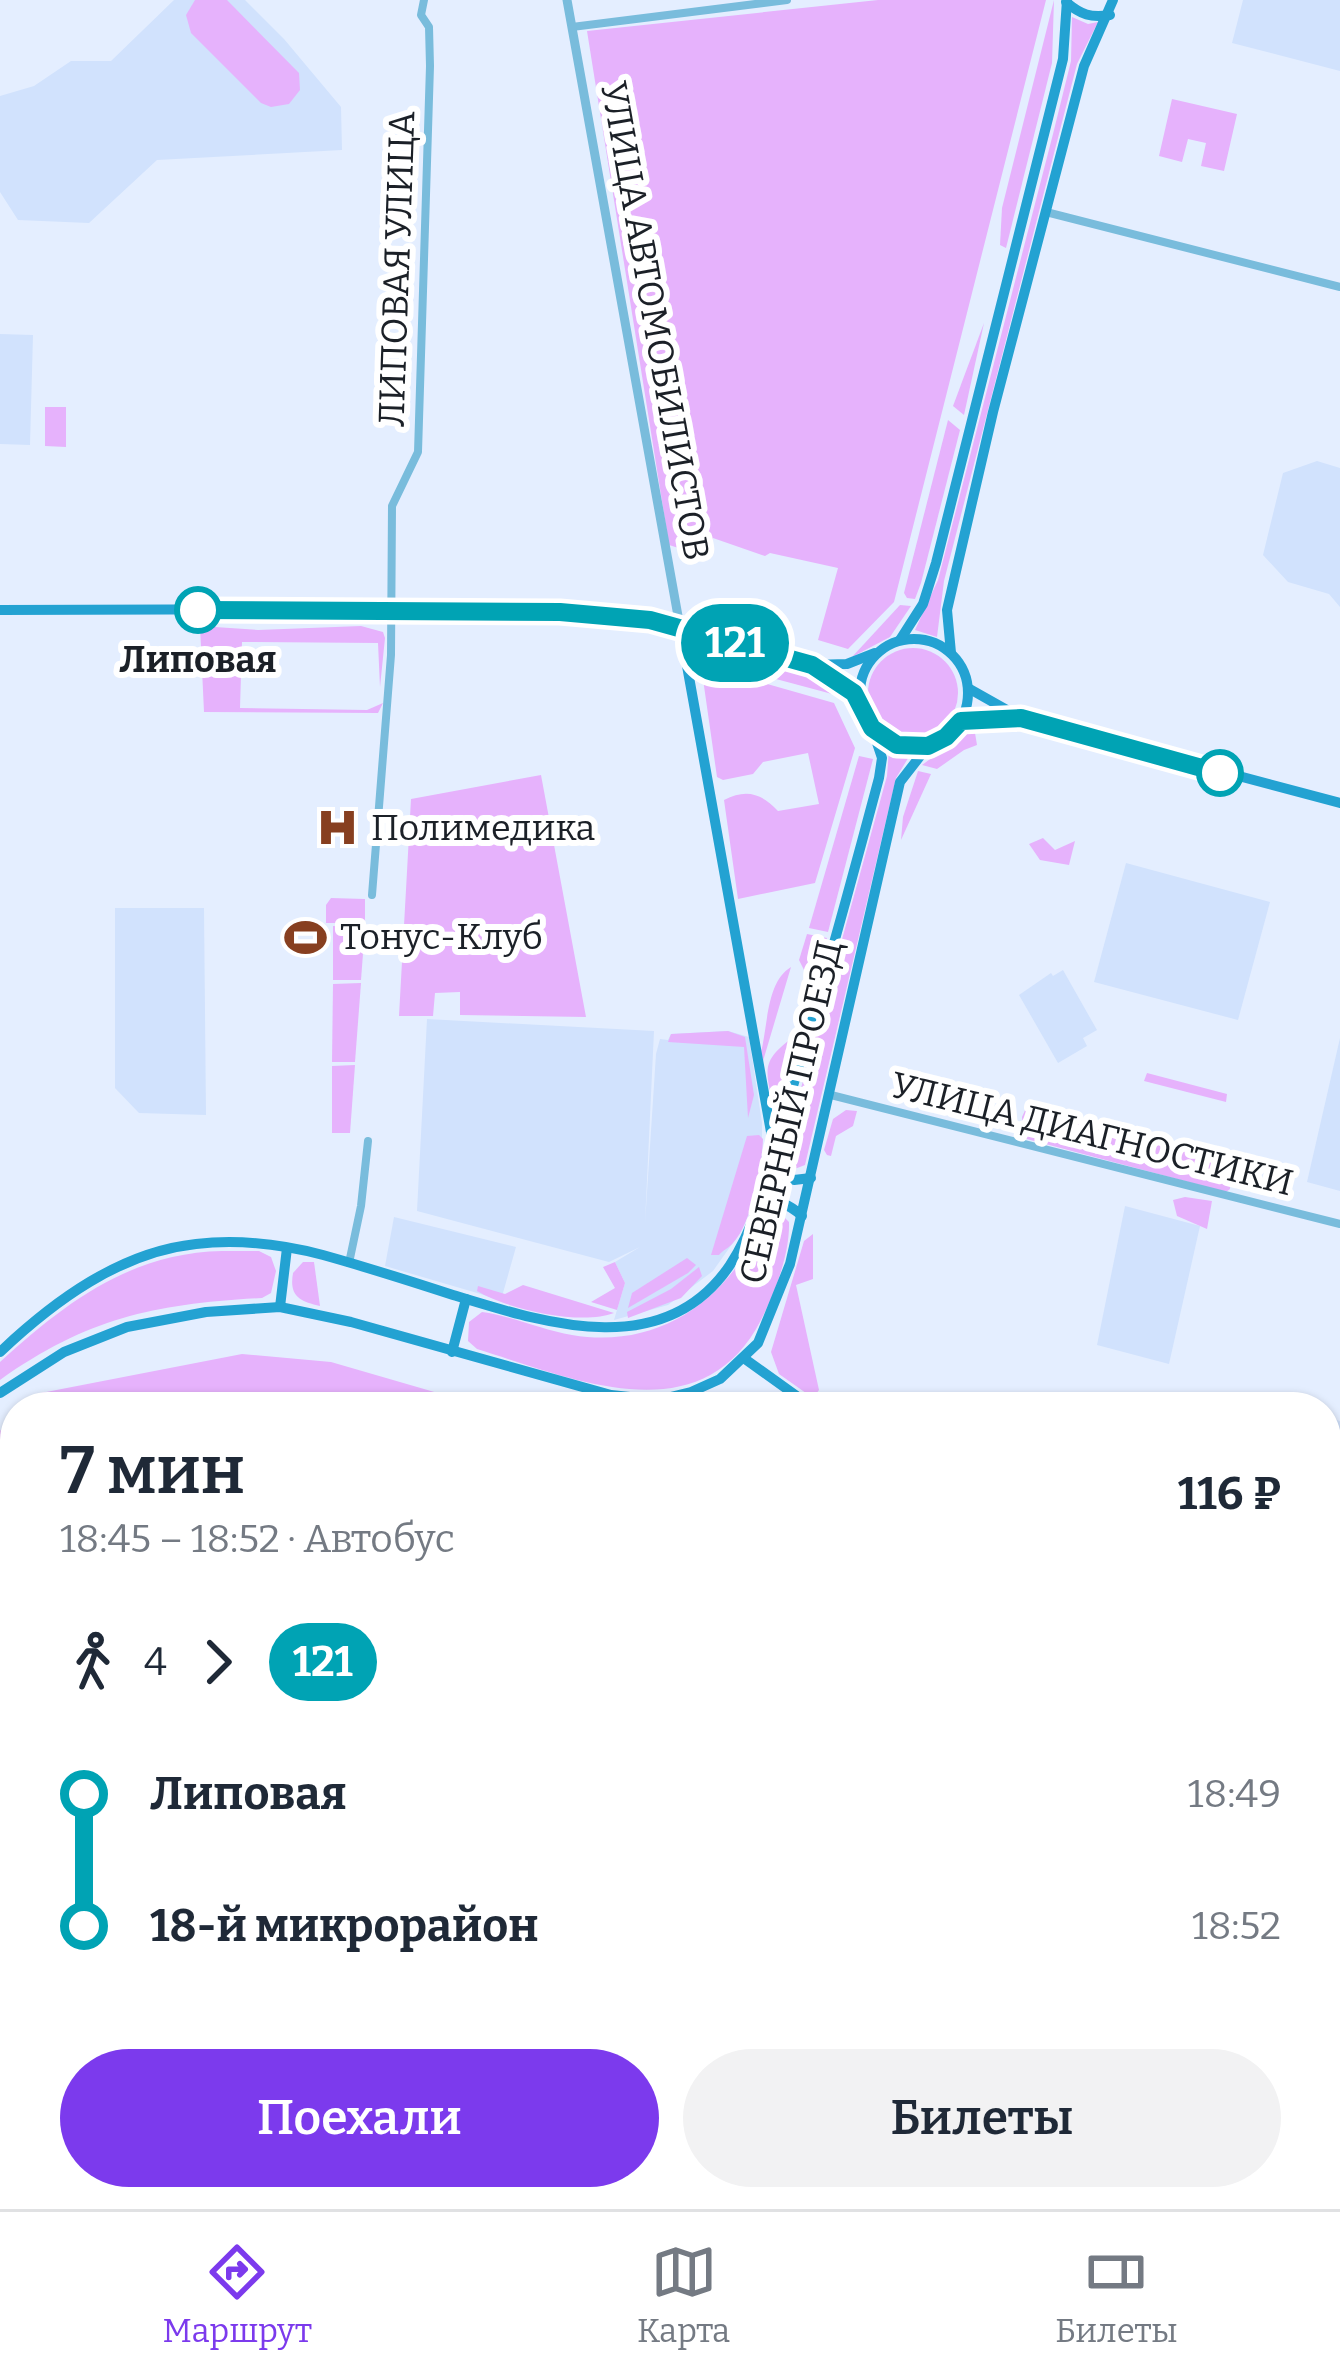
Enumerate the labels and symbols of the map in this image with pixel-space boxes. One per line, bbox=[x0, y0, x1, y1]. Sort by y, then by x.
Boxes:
street label: УЛИЦА АВТОМОБИЛИСТОВ bbox=[591, 78, 719, 564]
street label: ЛИПОВАЯ УЛИЦА bbox=[369, 110, 425, 428]
marker: Липовая bbox=[176, 588, 220, 632]
line badge: 121 bbox=[666, 604, 804, 682]
place label: Липовая bbox=[119, 638, 277, 682]
unlabelled marker bbox=[1198, 751, 1242, 795]
hospital icon: Полимедика bbox=[314, 805, 360, 851]
place label: Полимедика bbox=[371, 806, 596, 850]
sports icon: Тонус-Клуб bbox=[283, 914, 329, 960]
place label: Тонус-Клуб bbox=[340, 915, 543, 959]
street label: СЕВЕРНЫЙ ПРОЕЗД bbox=[730, 936, 852, 1288]
street label: УЛИЦА ДИАГНОСТИКИ bbox=[887, 1063, 1297, 1205]

